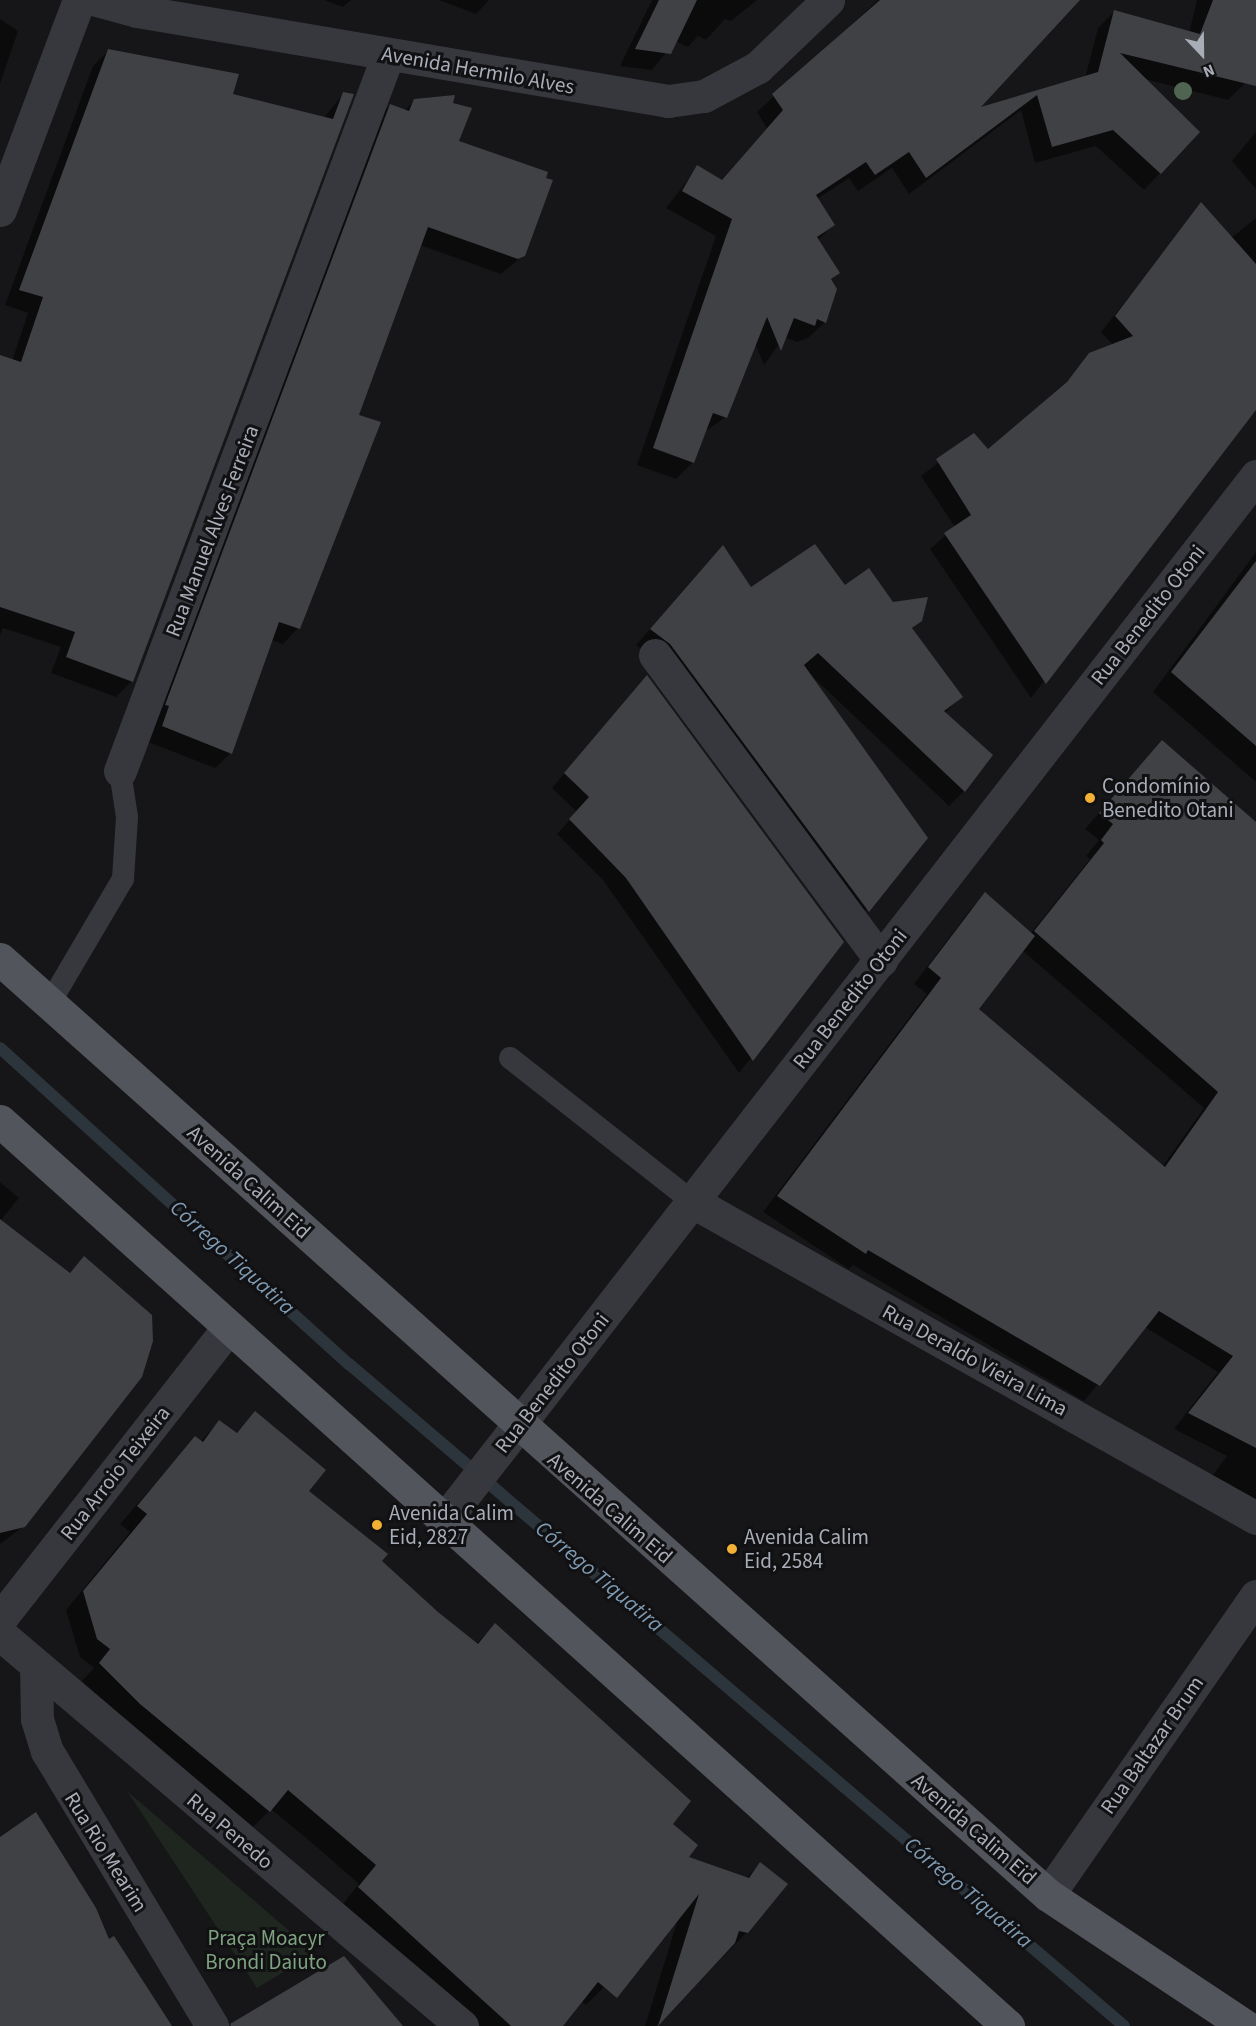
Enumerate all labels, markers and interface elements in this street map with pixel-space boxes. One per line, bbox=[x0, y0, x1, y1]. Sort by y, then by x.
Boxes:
north arrow bbox=[1172, 24, 1232, 84]
street label: Avenida Hermilo Alves bbox=[380, 41, 576, 99]
text: N bbox=[1200, 58, 1218, 83]
street label: Rua Manuel Alves Ferreira bbox=[160, 422, 264, 640]
street label: Rua Benedito Otoni bbox=[1085, 540, 1211, 690]
place label: Condomínio Benedito Otani bbox=[1102, 773, 1234, 823]
marker: Condomínio Benedito Otani bbox=[1083, 791, 1097, 805]
street label: Rua Benedito Otoni bbox=[787, 924, 913, 1074]
street label: Avenida Calim Eid bbox=[182, 1120, 316, 1244]
water label: Córrego Tiquatira bbox=[164, 1195, 300, 1321]
street label: Rua Deraldo Vieira Lima bbox=[878, 1299, 1072, 1421]
street label: Rua Benedito Otoni bbox=[489, 1308, 615, 1458]
street label: Rua Arroio Teixeira bbox=[55, 1401, 175, 1545]
street label: Avenida Calim Eid bbox=[542, 1447, 678, 1569]
place label: Avenida Calim Eid, 2827 bbox=[389, 1500, 514, 1550]
water label: Córrego Tiquatira bbox=[530, 1516, 668, 1638]
marker: Avenida Calim Eid, 2827 bbox=[370, 1518, 384, 1532]
place label: Avenida Calim Eid, 2584 bbox=[744, 1524, 869, 1574]
marker: Avenida Calim Eid, 2584 bbox=[725, 1542, 739, 1556]
street label: Rua Baltazar Brum bbox=[1095, 1671, 1209, 1819]
street label: Avenida Calim Eid bbox=[906, 1768, 1042, 1890]
street label: Rua Rio Mearim bbox=[59, 1787, 153, 1917]
street label: Rua Penedo bbox=[182, 1788, 278, 1874]
water label: Córrego Tiquatira bbox=[899, 1832, 1037, 1954]
park label: Praça Moacyr Brondi Daiuto bbox=[205, 1925, 327, 1975]

